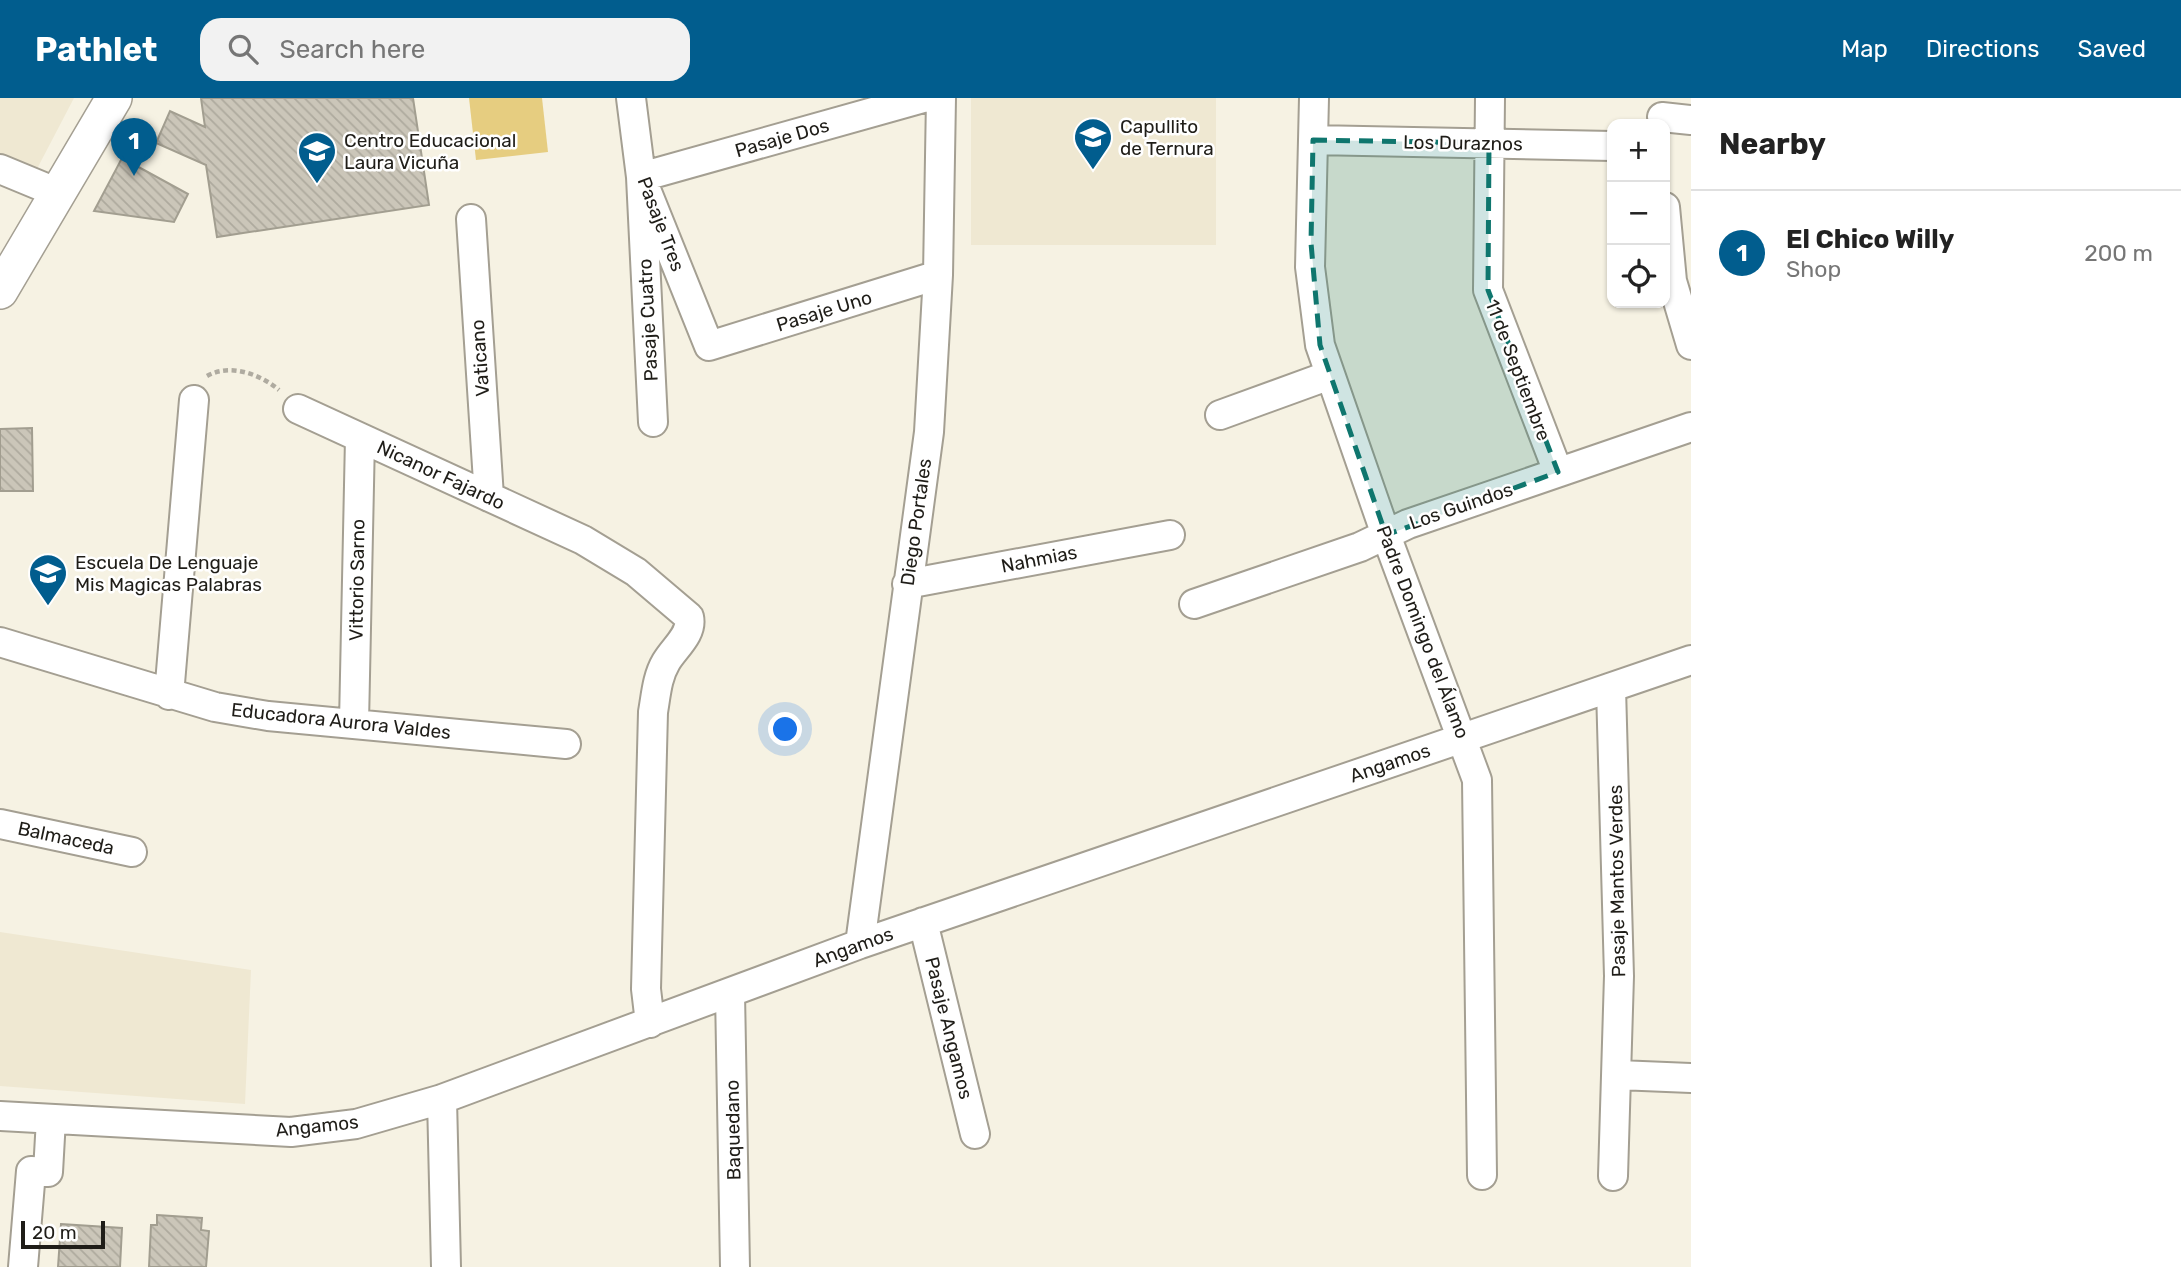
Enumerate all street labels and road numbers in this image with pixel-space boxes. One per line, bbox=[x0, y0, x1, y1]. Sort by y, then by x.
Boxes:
street label: Pasaje Dos bbox=[732, 114, 832, 162]
street label: Los Duraznos bbox=[1403, 130, 1523, 156]
street label: Pasaje Tres bbox=[632, 174, 690, 274]
street label: Pasaje Cuatro bbox=[633, 258, 663, 382]
street label: Pasaje Uno bbox=[773, 286, 875, 336]
street label: 11 de Septiembre bbox=[1480, 296, 1556, 444]
street label: Vaticano bbox=[466, 319, 494, 397]
street label: Nicanor Fajardo bbox=[373, 435, 509, 515]
street label: Diego Portales bbox=[896, 457, 936, 587]
street label: Los Guindos bbox=[1406, 478, 1516, 534]
street label: Vittorio Sarno bbox=[344, 519, 370, 641]
street label: Padre Domingo del Álamo bbox=[1372, 522, 1474, 742]
street label: Nahmias bbox=[999, 540, 1079, 578]
street label: Educadora Aurora Valdes bbox=[230, 698, 452, 744]
street label: Angamos bbox=[1347, 739, 1433, 787]
street label: Pasaje Mantos Verdes bbox=[1604, 784, 1630, 978]
street label: Balmaceda bbox=[16, 817, 116, 859]
street label: Angamos bbox=[810, 922, 896, 972]
street label: Pasaje Angamos bbox=[920, 954, 978, 1102]
street label: Baquedano bbox=[721, 1079, 745, 1181]
street label: Angamos bbox=[274, 1110, 360, 1142]

